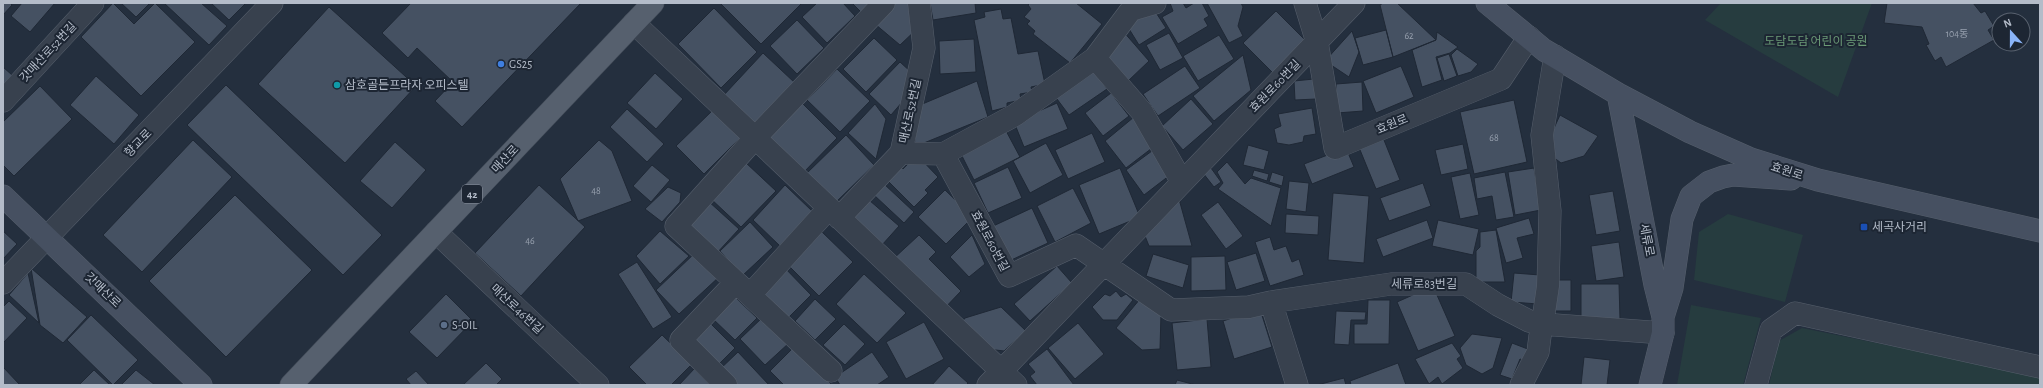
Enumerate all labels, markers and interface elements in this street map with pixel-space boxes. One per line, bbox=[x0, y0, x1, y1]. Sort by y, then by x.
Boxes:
north arrow bbox=[1991, 12, 2031, 52]
text: N bbox=[2002, 17, 2013, 30]
street label: 갓매산로52번길 bbox=[17, 20, 79, 84]
house number: 104동 bbox=[1946, 29, 1968, 39]
house number: 62 bbox=[1404, 31, 1414, 41]
park label: 도담도담 어린이 공원 bbox=[1764, 35, 1868, 47]
place label: GS25 bbox=[509, 58, 532, 70]
street label: 효원로60번길 bbox=[1247, 58, 1303, 114]
marker: GS25 bbox=[496, 59, 506, 69]
street label: 매산로52번길 bbox=[897, 78, 923, 144]
place label: 삼호골든프라자 오피스텔 bbox=[345, 79, 468, 91]
marker: 삼호골든프라자 오피스텔 bbox=[332, 80, 342, 90]
street label: 효원로 bbox=[1374, 112, 1410, 136]
street label: 향교로 bbox=[122, 127, 154, 159]
house number: 68 bbox=[1489, 133, 1499, 143]
street label: 매산로 bbox=[489, 143, 521, 175]
street label: 효원로 bbox=[1769, 160, 1805, 182]
road number: 42 bbox=[462, 185, 482, 203]
house number: 48 bbox=[591, 186, 601, 196]
street label: 효원로60번길 bbox=[969, 209, 1011, 273]
place label: 세곡사거리 bbox=[1872, 221, 1927, 233]
marker: 세곡사거리 bbox=[1859, 222, 1869, 232]
street label: 세류로 bbox=[1638, 223, 1656, 257]
house number: 46 bbox=[525, 236, 535, 246]
street label: 갓매산로 bbox=[83, 270, 123, 310]
street label: 세류로83번길 bbox=[1391, 278, 1457, 290]
street label: 매산로46번길 bbox=[489, 282, 545, 336]
place label: S-OIL bbox=[452, 319, 477, 331]
marker: S-OIL bbox=[439, 320, 449, 330]

